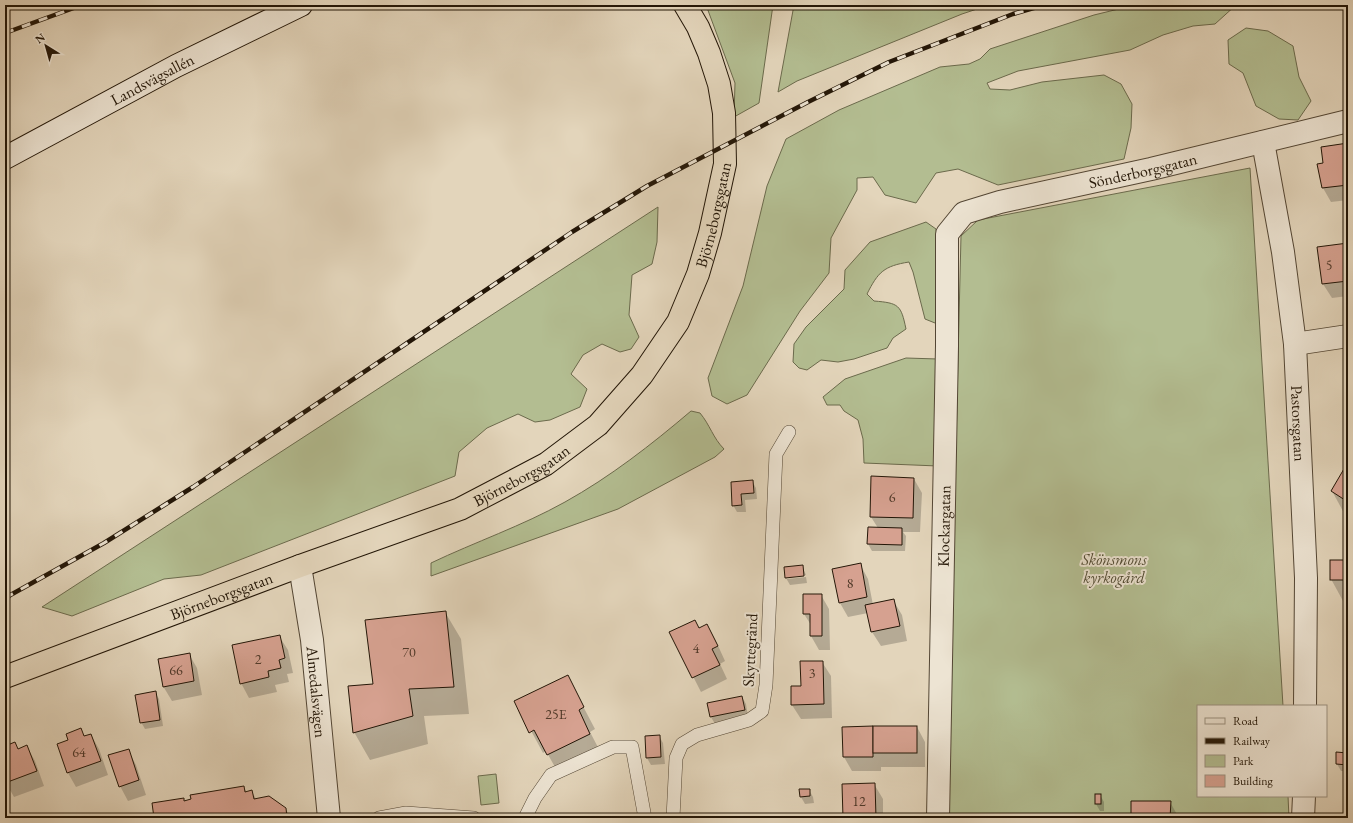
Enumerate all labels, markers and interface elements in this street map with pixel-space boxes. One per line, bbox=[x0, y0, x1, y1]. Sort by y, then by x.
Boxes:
north arrow bbox=[26, 26, 66, 66]
text: N bbox=[32, 30, 48, 46]
street label: Landsvägsallén bbox=[107, 48, 198, 110]
street label: Sönderborgsgatan bbox=[1087, 148, 1200, 193]
street label: Björneborgsgatan bbox=[690, 159, 736, 270]
house number: 5 bbox=[1326, 256, 1332, 274]
street label: Pastorsgatan bbox=[1286, 385, 1311, 462]
street label: Björneborgsgatan bbox=[469, 439, 574, 511]
street label: Klockargatan bbox=[932, 484, 955, 567]
house number: 6 bbox=[889, 488, 896, 506]
park label: Skönsmons kyrkogård bbox=[1080, 549, 1147, 588]
street label: Björneborgsgatan bbox=[167, 567, 276, 624]
house number: 8 bbox=[847, 574, 854, 592]
street label: Skyttegränd bbox=[738, 612, 762, 687]
house number: 4 bbox=[693, 639, 700, 657]
house number: 70 bbox=[402, 643, 416, 661]
street label: Almedalsvägen bbox=[302, 644, 332, 739]
house number: 2 bbox=[255, 650, 262, 668]
house number: 66 bbox=[169, 661, 183, 679]
house number: 3 bbox=[809, 664, 816, 682]
house number: 25E bbox=[545, 705, 567, 723]
legend bbox=[1197, 705, 1327, 797]
text: Road bbox=[1233, 713, 1259, 729]
text: Railway bbox=[1233, 733, 1271, 749]
house number: 64 bbox=[72, 743, 86, 761]
text: Park bbox=[1233, 753, 1254, 769]
text: Building bbox=[1233, 773, 1274, 789]
house number: 12 bbox=[852, 792, 866, 810]

